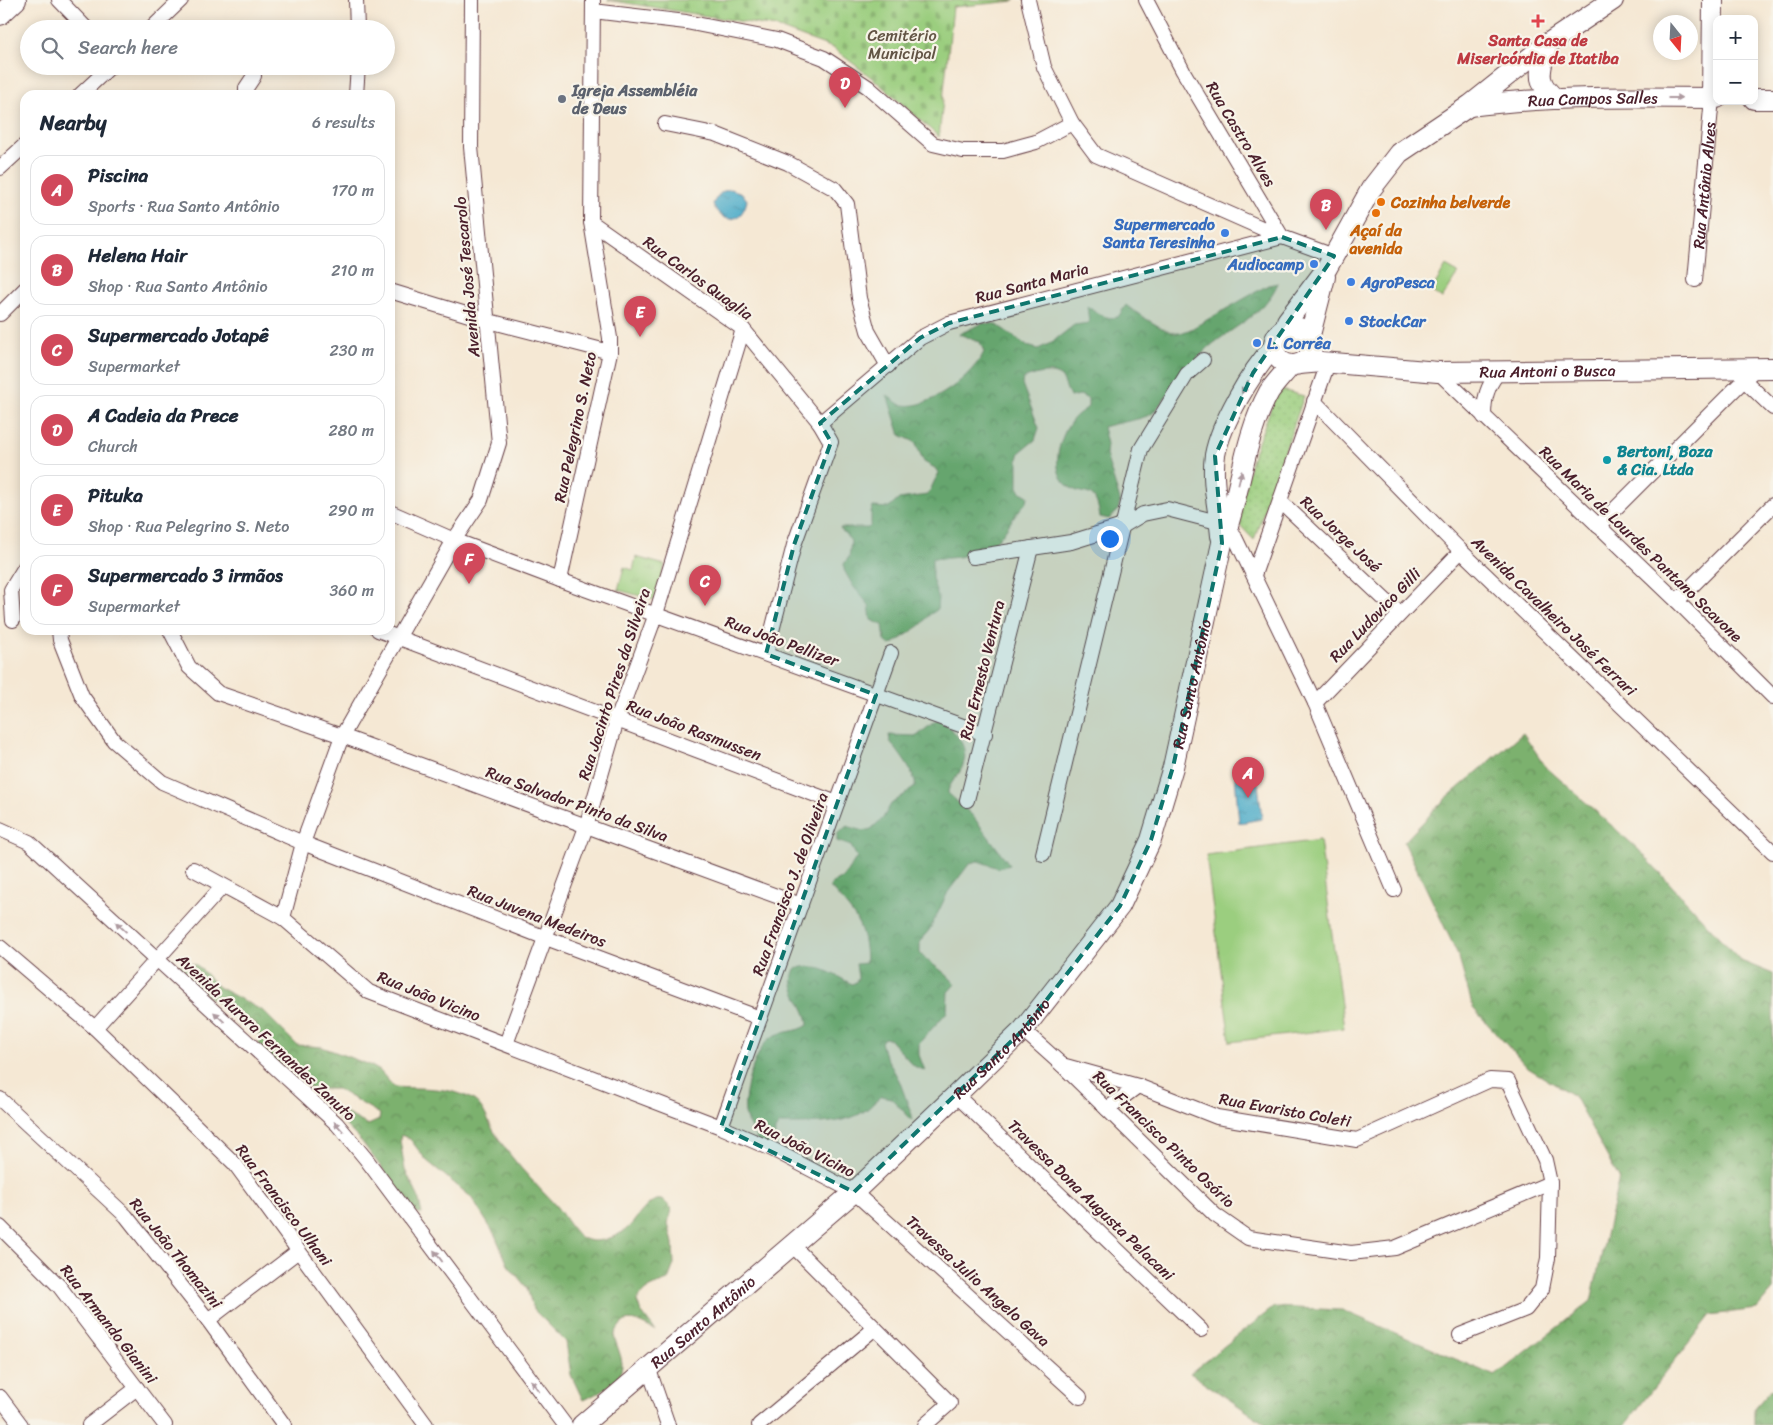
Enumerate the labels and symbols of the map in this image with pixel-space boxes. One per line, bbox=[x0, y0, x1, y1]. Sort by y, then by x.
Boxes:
marker: Santa Casa de Misericórdia de Itatiba bbox=[1531, 14, 1545, 28]
north arrow bbox=[1653, 15, 1698, 60]
park label: Cemitério Municipal bbox=[867, 21, 937, 68]
place label: Santa Casa de Misericórdia de Itatiba bbox=[1456, 26, 1620, 73]
pin: D bbox=[829, 67, 861, 108]
place label: Igreja Assembléia de Deus bbox=[571, 76, 698, 123]
street label: Rua Castro Alves bbox=[1198, 76, 1284, 193]
street label: Rua Campos Salles bbox=[1527, 83, 1658, 115]
marker: Igreja Assembléia de Deus bbox=[556, 93, 568, 105]
one-way arrow bbox=[1667, 94, 1683, 102]
street label: Rua Antônio Alves bbox=[1683, 120, 1724, 250]
place label: Cozinha belverde bbox=[1390, 188, 1511, 217]
pin: B bbox=[1310, 189, 1342, 230]
street label: Avenida José Tescarolo bbox=[446, 195, 489, 360]
marker: Cozinha belverde bbox=[1375, 196, 1387, 208]
marker: Açaí da avenida bbox=[1370, 207, 1382, 219]
place label: Supermercado Santa Teresinha bbox=[1102, 210, 1216, 257]
place label: Açaí da avenida bbox=[1348, 216, 1403, 263]
marker: Supermercado Santa Teresinha bbox=[1219, 227, 1231, 239]
street label: Rua Carlos Quaglia bbox=[637, 228, 760, 329]
place label: Audiocamp bbox=[1226, 250, 1305, 279]
street label: Rua Santa Maria bbox=[972, 254, 1092, 312]
marker: Audiocamp bbox=[1308, 258, 1320, 270]
place label: AgroPesca bbox=[1360, 268, 1436, 297]
marker: AgroPesca bbox=[1345, 276, 1357, 288]
pin: E bbox=[624, 296, 656, 337]
place label: StockCar bbox=[1358, 307, 1427, 336]
marker: StockCar bbox=[1343, 315, 1355, 327]
place label: L. Corrêa bbox=[1267, 329, 1332, 358]
marker: L. Corrêa bbox=[1251, 337, 1263, 349]
street label: Rua Pelegrino S. Neto bbox=[545, 349, 605, 505]
street label: Rua Antoni o Busca bbox=[1479, 355, 1616, 386]
one-way arrow bbox=[1241, 380, 1249, 394]
place label: Bertoni, Boza & Cia. Ltda bbox=[1617, 437, 1713, 484]
street label: Rua Maria de Lourdes Pantano Scavone bbox=[1532, 438, 1750, 650]
marker: Bertoni, Boza & Cia. Ltda bbox=[1601, 454, 1613, 466]
one-way arrow bbox=[1236, 470, 1244, 486]
street label: Rua Jorge José bbox=[1293, 488, 1389, 580]
your location bbox=[1097, 526, 1123, 552]
street label: Avenida Cavalheiro José Ferrari bbox=[1464, 528, 1644, 704]
pin: F bbox=[453, 543, 485, 584]
street label: Rua Ludovico Gilli bbox=[1322, 560, 1429, 669]
pin: C bbox=[689, 565, 721, 606]
street label: Rua Jacinto Pires da Silveira bbox=[569, 584, 659, 784]
street label: Rua Ernesto Ventura bbox=[951, 597, 1013, 743]
street label: Rua João Pellizer bbox=[721, 607, 844, 676]
street label: Rua Santo Antônio bbox=[1163, 616, 1219, 751]
street label: Rua João Rasmussen bbox=[622, 691, 766, 769]
street label: Rua Salvador Pinto da Silva bbox=[482, 757, 672, 851]
pin: A bbox=[1232, 757, 1264, 798]
street label: Rua Francisco J. de Oliveira bbox=[743, 788, 837, 980]
street label: Rua Juvena Medeiros bbox=[463, 876, 611, 956]
one-way arrow bbox=[115, 921, 127, 933]
street label: Avenida Aurora Fernandes Zanuto bbox=[169, 945, 363, 1129]
street label: Rua João Vicino bbox=[373, 962, 485, 1030]
street label: Rua Santo Antônio bbox=[945, 991, 1058, 1106]
one-way arrow bbox=[213, 1012, 226, 1023]
street label: Rua Francisco Pinto Osório bbox=[1086, 1063, 1242, 1215]
street label: Rua Evaristo Coleti bbox=[1217, 1084, 1354, 1136]
street label: Rua João Vicino bbox=[750, 1110, 860, 1186]
street label: Travessa Dona Augusta Pelacani bbox=[1000, 1112, 1182, 1289]
one-way arrow bbox=[333, 1121, 345, 1133]
street label: Rua Francisco Ulhani bbox=[228, 1138, 340, 1273]
street label: Rua João Thomazini bbox=[122, 1191, 230, 1315]
street label: Travessa Julio Angelo Gava bbox=[899, 1208, 1057, 1354]
one-way arrow bbox=[433, 1249, 443, 1263]
street label: Rua Armando Gianini bbox=[53, 1258, 166, 1391]
street label: Rua Santo Antônio bbox=[643, 1268, 762, 1376]
one-way arrow bbox=[530, 1380, 541, 1393]

